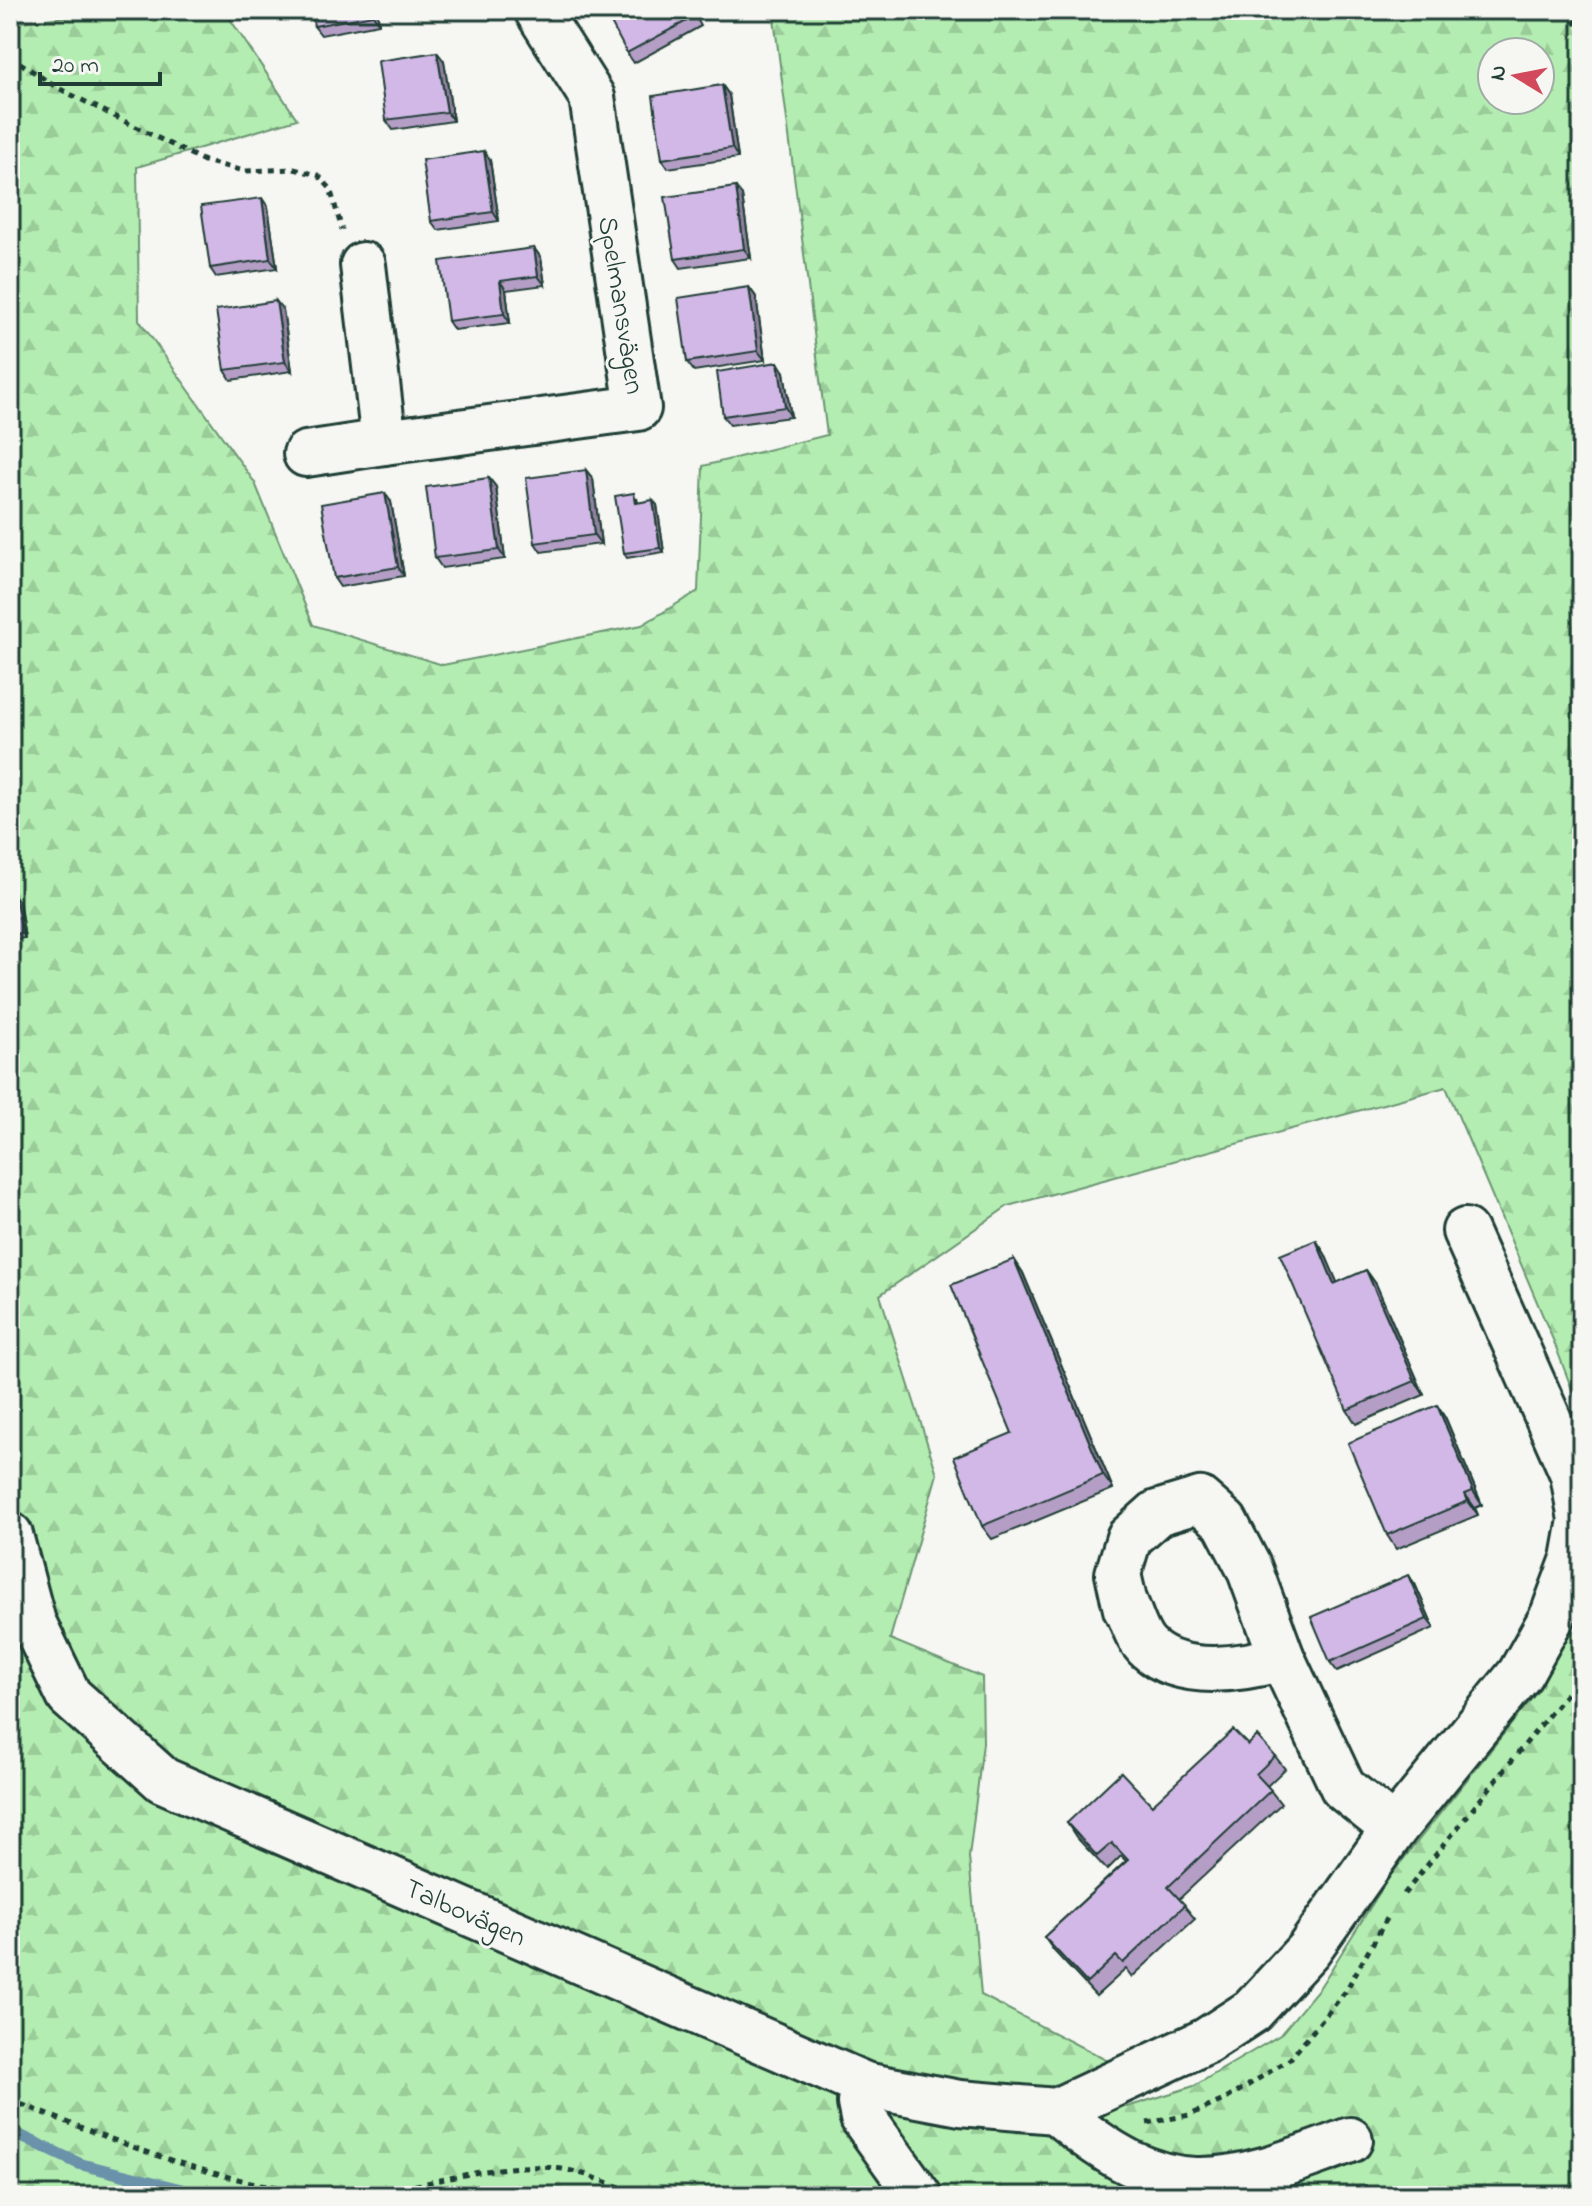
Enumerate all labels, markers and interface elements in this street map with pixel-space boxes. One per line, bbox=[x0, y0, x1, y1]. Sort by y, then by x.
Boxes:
scale bar bbox=[40, 36, 160, 86]
north arrow bbox=[1476, 36, 1556, 116]
text: 20 m bbox=[52, 49, 99, 84]
text: N bbox=[1482, 63, 1516, 83]
street label: Spelmansvägen bbox=[585, 214, 654, 397]
street label: Talbovägen bbox=[397, 1869, 532, 1959]

